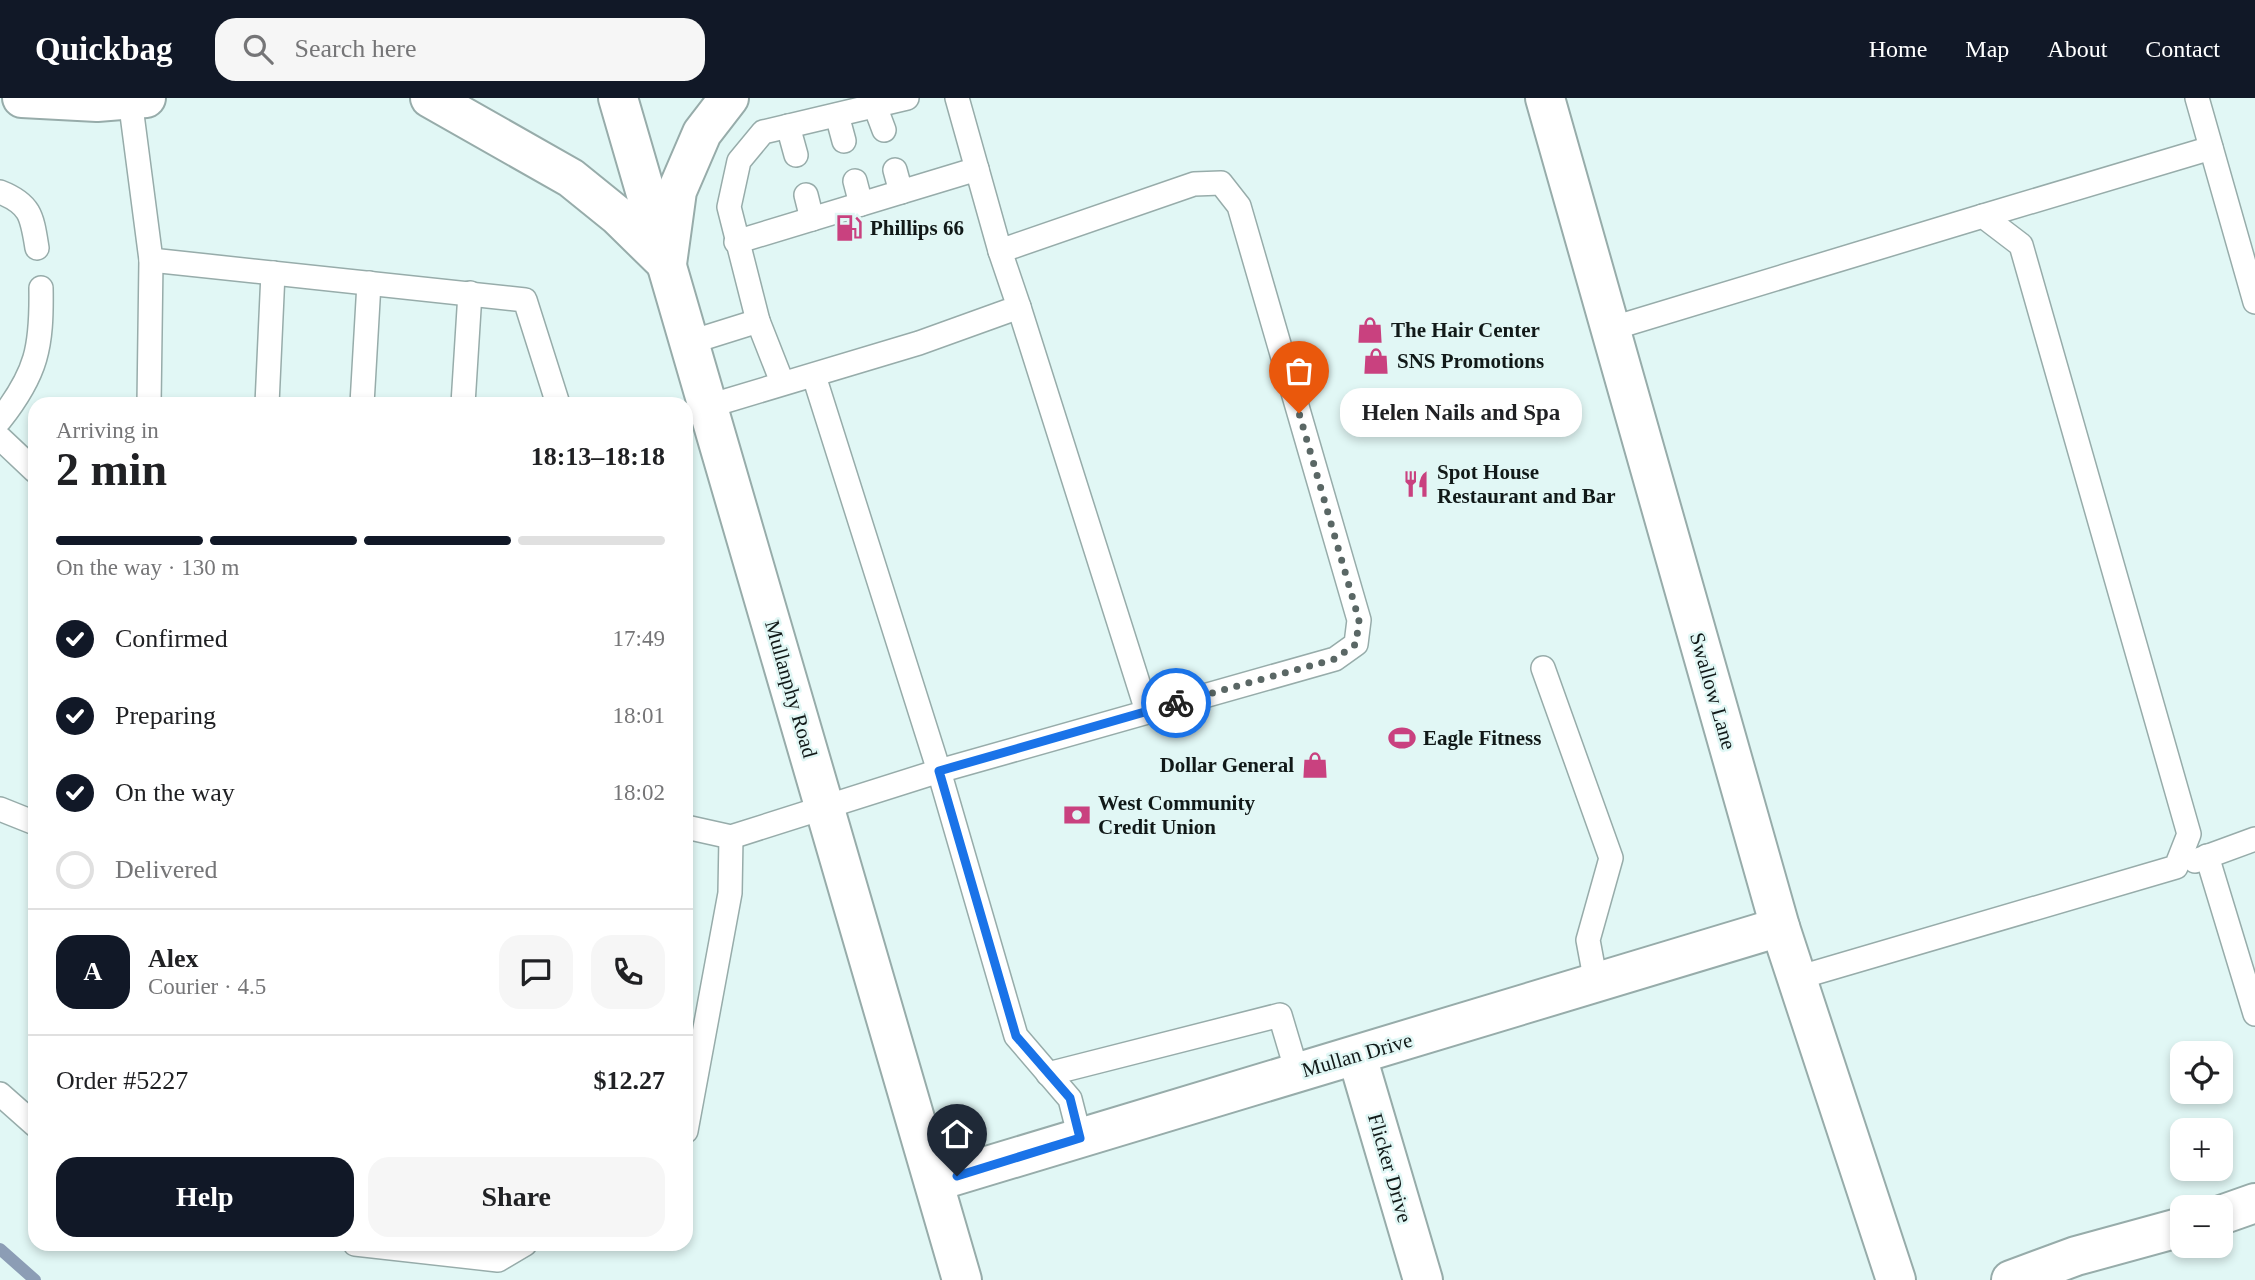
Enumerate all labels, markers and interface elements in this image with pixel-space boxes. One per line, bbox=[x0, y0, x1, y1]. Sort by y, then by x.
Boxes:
search box bbox=[215, 18, 705, 81]
icon: search bbox=[239, 30, 277, 68]
text: Quickbag bbox=[35, 31, 173, 67]
text: Search here bbox=[295, 34, 417, 63]
text: Home bbox=[1869, 36, 1927, 62]
text: Map bbox=[1965, 36, 2009, 62]
text: About bbox=[2047, 36, 2107, 62]
text: Contact bbox=[2145, 36, 2220, 62]
fuel station icon: Phillips 66 bbox=[834, 213, 864, 243]
place label: Phillips 66 bbox=[870, 216, 964, 240]
shop icon: The Hair Center bbox=[1355, 315, 1385, 345]
place label: The Hair Center bbox=[1391, 318, 1540, 342]
pin bbox=[1269, 341, 1329, 413]
shop icon: SNS Promotions bbox=[1361, 346, 1391, 376]
place label: SNS Promotions bbox=[1397, 349, 1544, 373]
icon: bag bbox=[1280, 352, 1318, 390]
callout: Helen Nails and Spa bbox=[1341, 388, 1582, 438]
text: Helen Nails and Spa bbox=[1362, 400, 1560, 425]
text: Arriving in bbox=[56, 418, 159, 443]
text: 18:13–18:18 bbox=[531, 442, 665, 471]
text: 2 min bbox=[56, 444, 167, 495]
place label: Spot House Restaurant and Bar bbox=[1437, 460, 1616, 508]
restaurant icon: Spot House Restaurant and Bar bbox=[1401, 469, 1431, 499]
text: On the way · 130 m bbox=[56, 555, 239, 580]
street label: Mullanphy Road bbox=[760, 618, 822, 761]
icon: check bbox=[56, 620, 94, 658]
text: Confirmed bbox=[115, 624, 228, 653]
text: 17:49 bbox=[613, 626, 665, 651]
street label: Swallow Lane bbox=[1685, 630, 1741, 752]
courier bbox=[1141, 668, 1211, 738]
icon: bike bbox=[1157, 684, 1195, 722]
icon: check bbox=[56, 697, 94, 735]
text: Preparing bbox=[115, 701, 216, 730]
text: 18:01 bbox=[613, 703, 665, 728]
sports icon: Eagle Fitness bbox=[1387, 723, 1417, 753]
place label: Eagle Fitness bbox=[1423, 726, 1541, 750]
shop icon: Dollar General bbox=[1300, 750, 1330, 780]
place label: Dollar General bbox=[1160, 753, 1294, 777]
icon: check bbox=[56, 774, 94, 812]
text: On the way bbox=[115, 778, 235, 807]
text: 18:02 bbox=[613, 780, 665, 805]
place label: West Community Credit Union bbox=[1098, 791, 1255, 839]
bank icon: West Community Credit Union bbox=[1062, 800, 1092, 830]
text: Delivered bbox=[115, 855, 218, 884]
button: chat bbox=[499, 935, 573, 1009]
button: phone bbox=[591, 935, 665, 1009]
text: Alex bbox=[148, 944, 199, 973]
text: A bbox=[84, 957, 102, 986]
text: Courier · 4.5 bbox=[148, 974, 266, 999]
street label: Mullan Drive bbox=[1299, 1028, 1415, 1082]
map controls bbox=[2170, 1041, 2233, 1258]
button: locate bbox=[2170, 1041, 2233, 1104]
text: Order #5227 bbox=[56, 1066, 188, 1095]
text: $12.27 bbox=[594, 1066, 665, 1095]
pin bbox=[927, 1104, 987, 1176]
street label: Flicker Drive bbox=[1363, 1111, 1417, 1225]
icon: home bbox=[938, 1115, 976, 1153]
button: + bbox=[2170, 1118, 2233, 1181]
button: Help bbox=[56, 1157, 354, 1237]
button: Share bbox=[368, 1157, 665, 1237]
button: − bbox=[2170, 1195, 2233, 1258]

